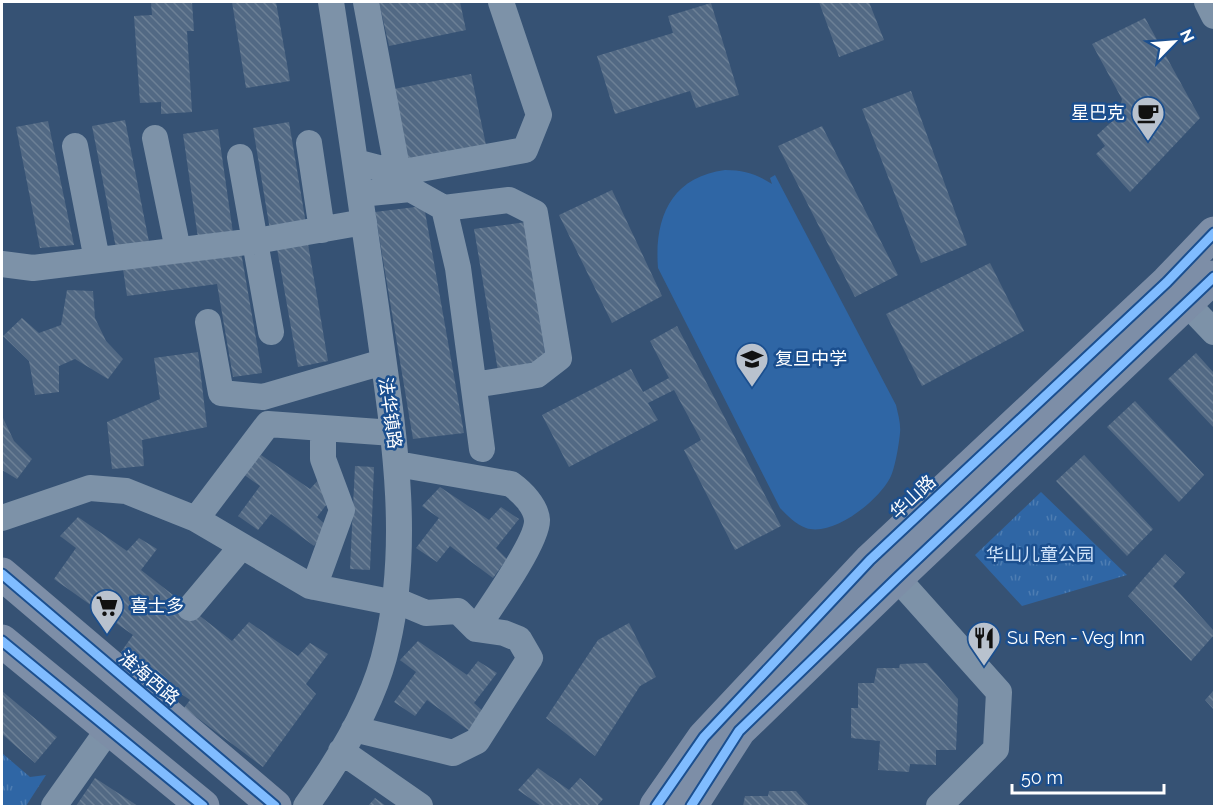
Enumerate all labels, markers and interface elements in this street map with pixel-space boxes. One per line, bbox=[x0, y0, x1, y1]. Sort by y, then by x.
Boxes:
north arrow bbox=[1144, 12, 1204, 72]
text: N bbox=[1176, 26, 1198, 45]
cafe icon: 星巴克 bbox=[1130, 95, 1166, 142]
place label: 星巴克 bbox=[1071, 102, 1125, 123]
school or university icon: 复旦中学 bbox=[734, 341, 770, 388]
place label: 复旦中学 bbox=[775, 348, 847, 369]
street label: 法华镇路 bbox=[375, 376, 406, 450]
street label: 华山路 bbox=[886, 471, 940, 523]
park label: 华山儿童公园 bbox=[986, 544, 1094, 565]
supermarket icon: 喜士多 bbox=[89, 588, 125, 635]
place label: 喜士多 bbox=[130, 595, 184, 616]
restaurant icon: Su Ren - Veg Inn bbox=[966, 620, 1002, 667]
place label: Su Ren - Veg Inn bbox=[1007, 627, 1145, 648]
street label: 淮海西路 bbox=[115, 646, 184, 709]
scale bar bbox=[1012, 757, 1164, 795]
text: 50 m bbox=[1021, 767, 1063, 788]

